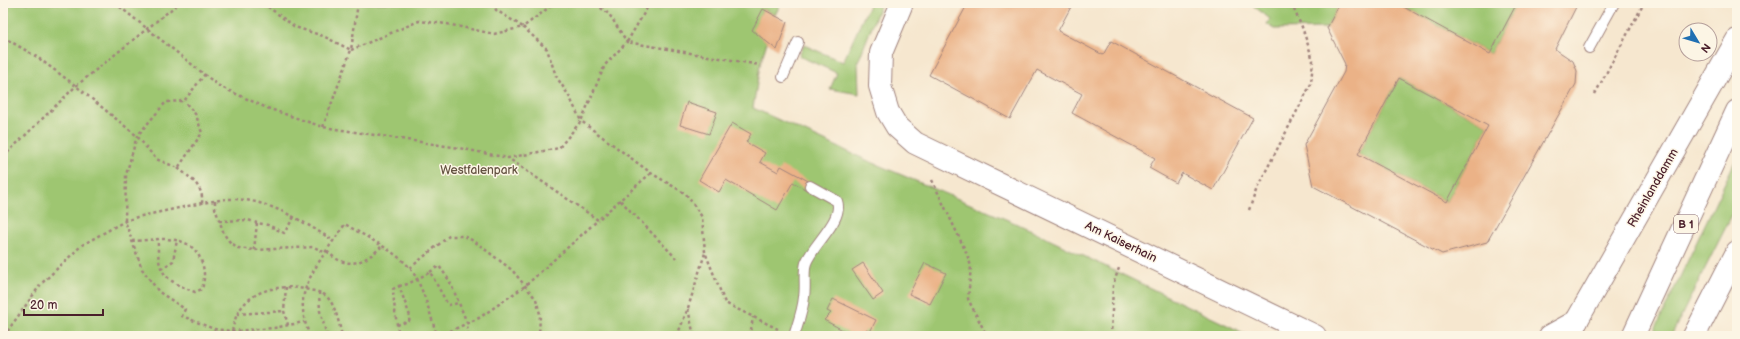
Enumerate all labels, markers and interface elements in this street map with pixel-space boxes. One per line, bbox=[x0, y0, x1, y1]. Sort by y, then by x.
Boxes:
north arrow bbox=[1678, 22, 1718, 62]
text: N bbox=[1698, 41, 1713, 55]
street label: Rheinlanddamm bbox=[1624, 146, 1682, 230]
park label: Westfalenpark bbox=[440, 163, 518, 178]
road number: B 1 bbox=[1674, 215, 1698, 233]
street label: Am Kaiserhain bbox=[1083, 218, 1160, 266]
scale bar bbox=[24, 291, 103, 317]
text: 20 m bbox=[30, 298, 57, 313]

